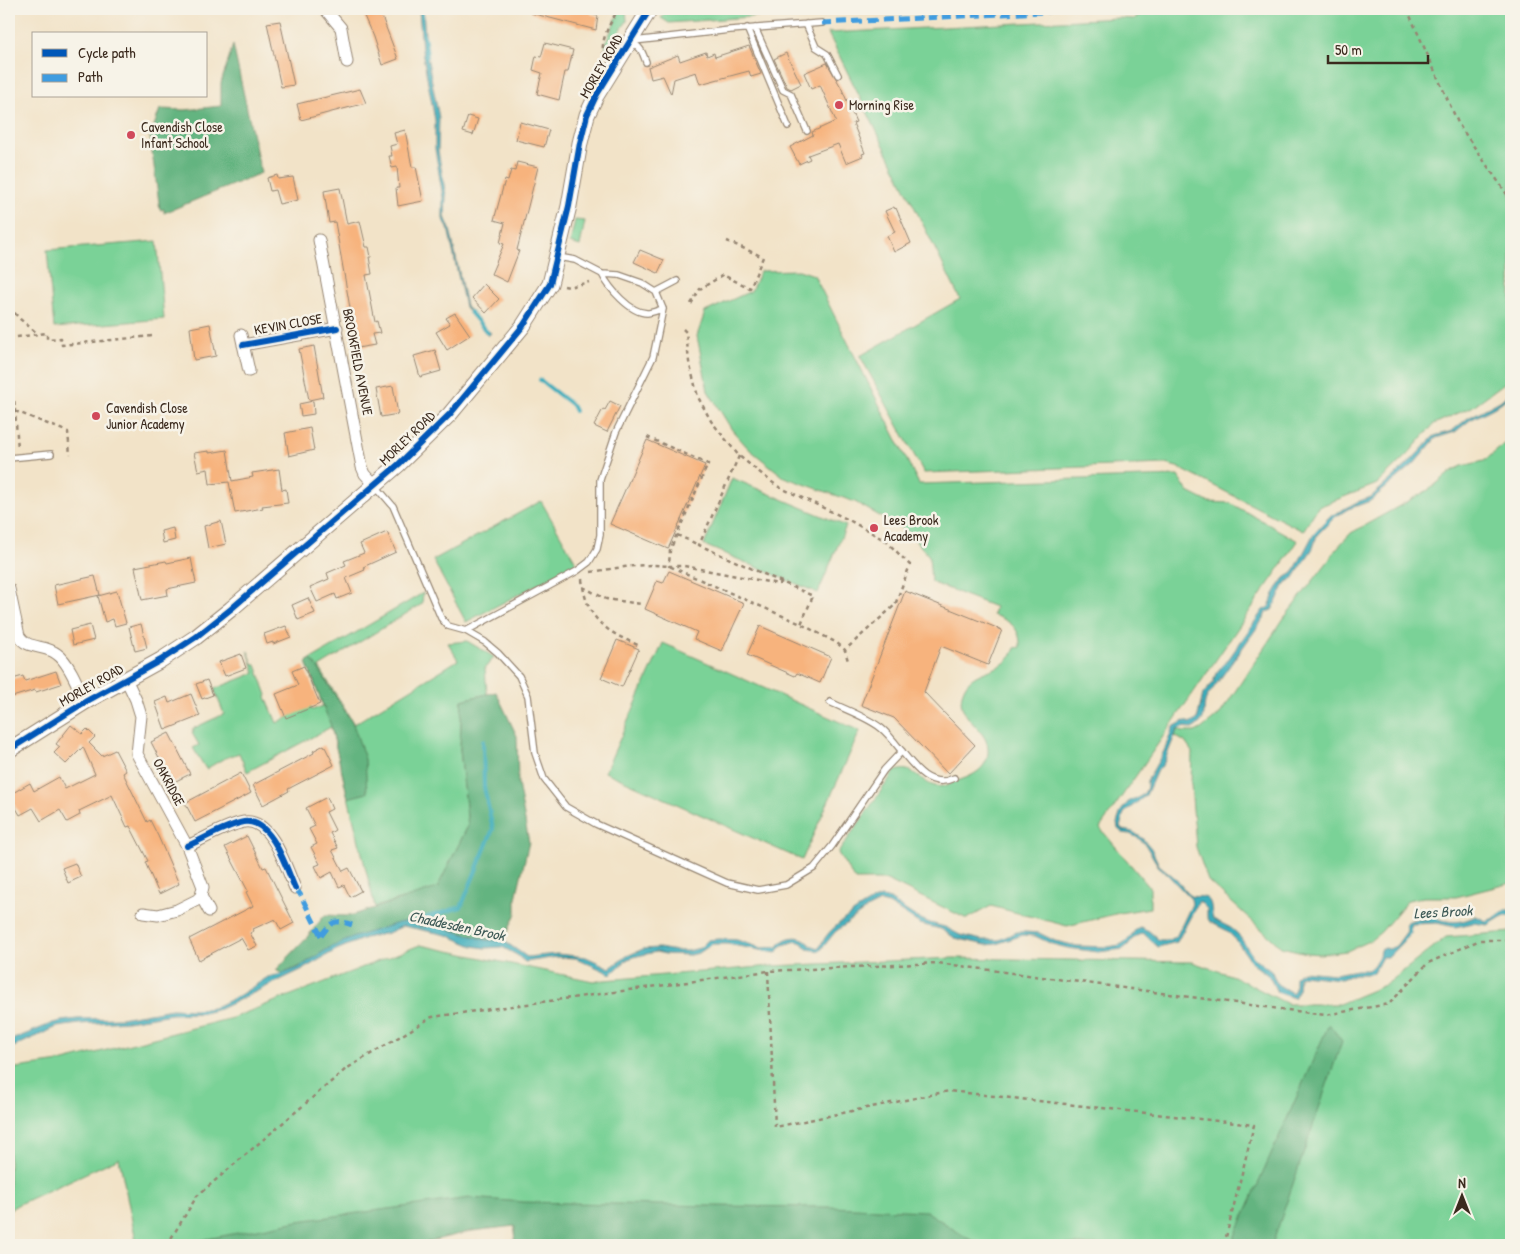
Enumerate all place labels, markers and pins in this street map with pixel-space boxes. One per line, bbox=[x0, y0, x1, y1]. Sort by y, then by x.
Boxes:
place label: Morning Rise bbox=[849, 95, 914, 115]
marker: Morning Rise bbox=[833, 99, 845, 111]
place label: Cavendish Close Infant School bbox=[141, 117, 223, 152]
marker: Cavendish Close Infant School bbox=[125, 129, 137, 141]
place label: Cavendish Close Junior Academy bbox=[106, 398, 188, 434]
marker: Cavendish Close Junior Academy bbox=[90, 410, 102, 422]
place label: Lees Brook Academy bbox=[884, 510, 939, 546]
marker: Lees Brook Academy bbox=[868, 522, 880, 534]

